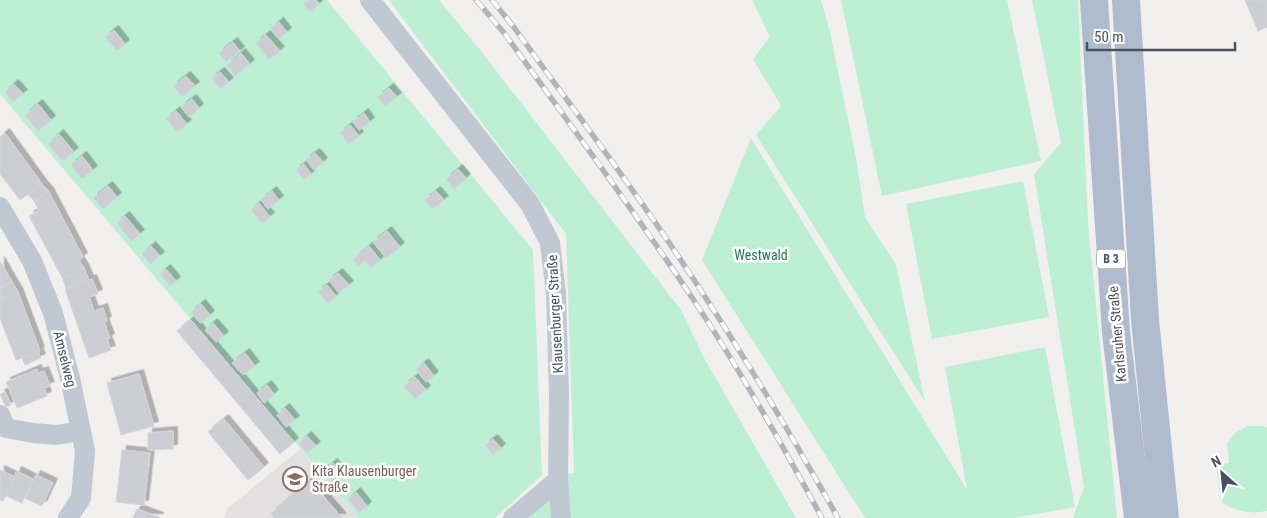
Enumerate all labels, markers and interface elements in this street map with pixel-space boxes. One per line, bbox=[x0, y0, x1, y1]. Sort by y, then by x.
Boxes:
scale bar bbox=[1087, 20, 1234, 52]
text: 50 m bbox=[1094, 28, 1124, 46]
park label: Westwald bbox=[734, 247, 788, 263]
road number: B 3 bbox=[1097, 250, 1125, 268]
street label: Klausenburger Straße bbox=[544, 254, 566, 374]
street label: Karlsruher Straße bbox=[1105, 285, 1129, 383]
street label: Amselweg bbox=[50, 329, 80, 389]
north arrow bbox=[1197, 448, 1247, 498]
text: N bbox=[1209, 452, 1224, 470]
place label: Kita Klausenburger Straße bbox=[312, 463, 417, 495]
school or university icon: Kita Klausenburger Straße bbox=[282, 466, 308, 492]

